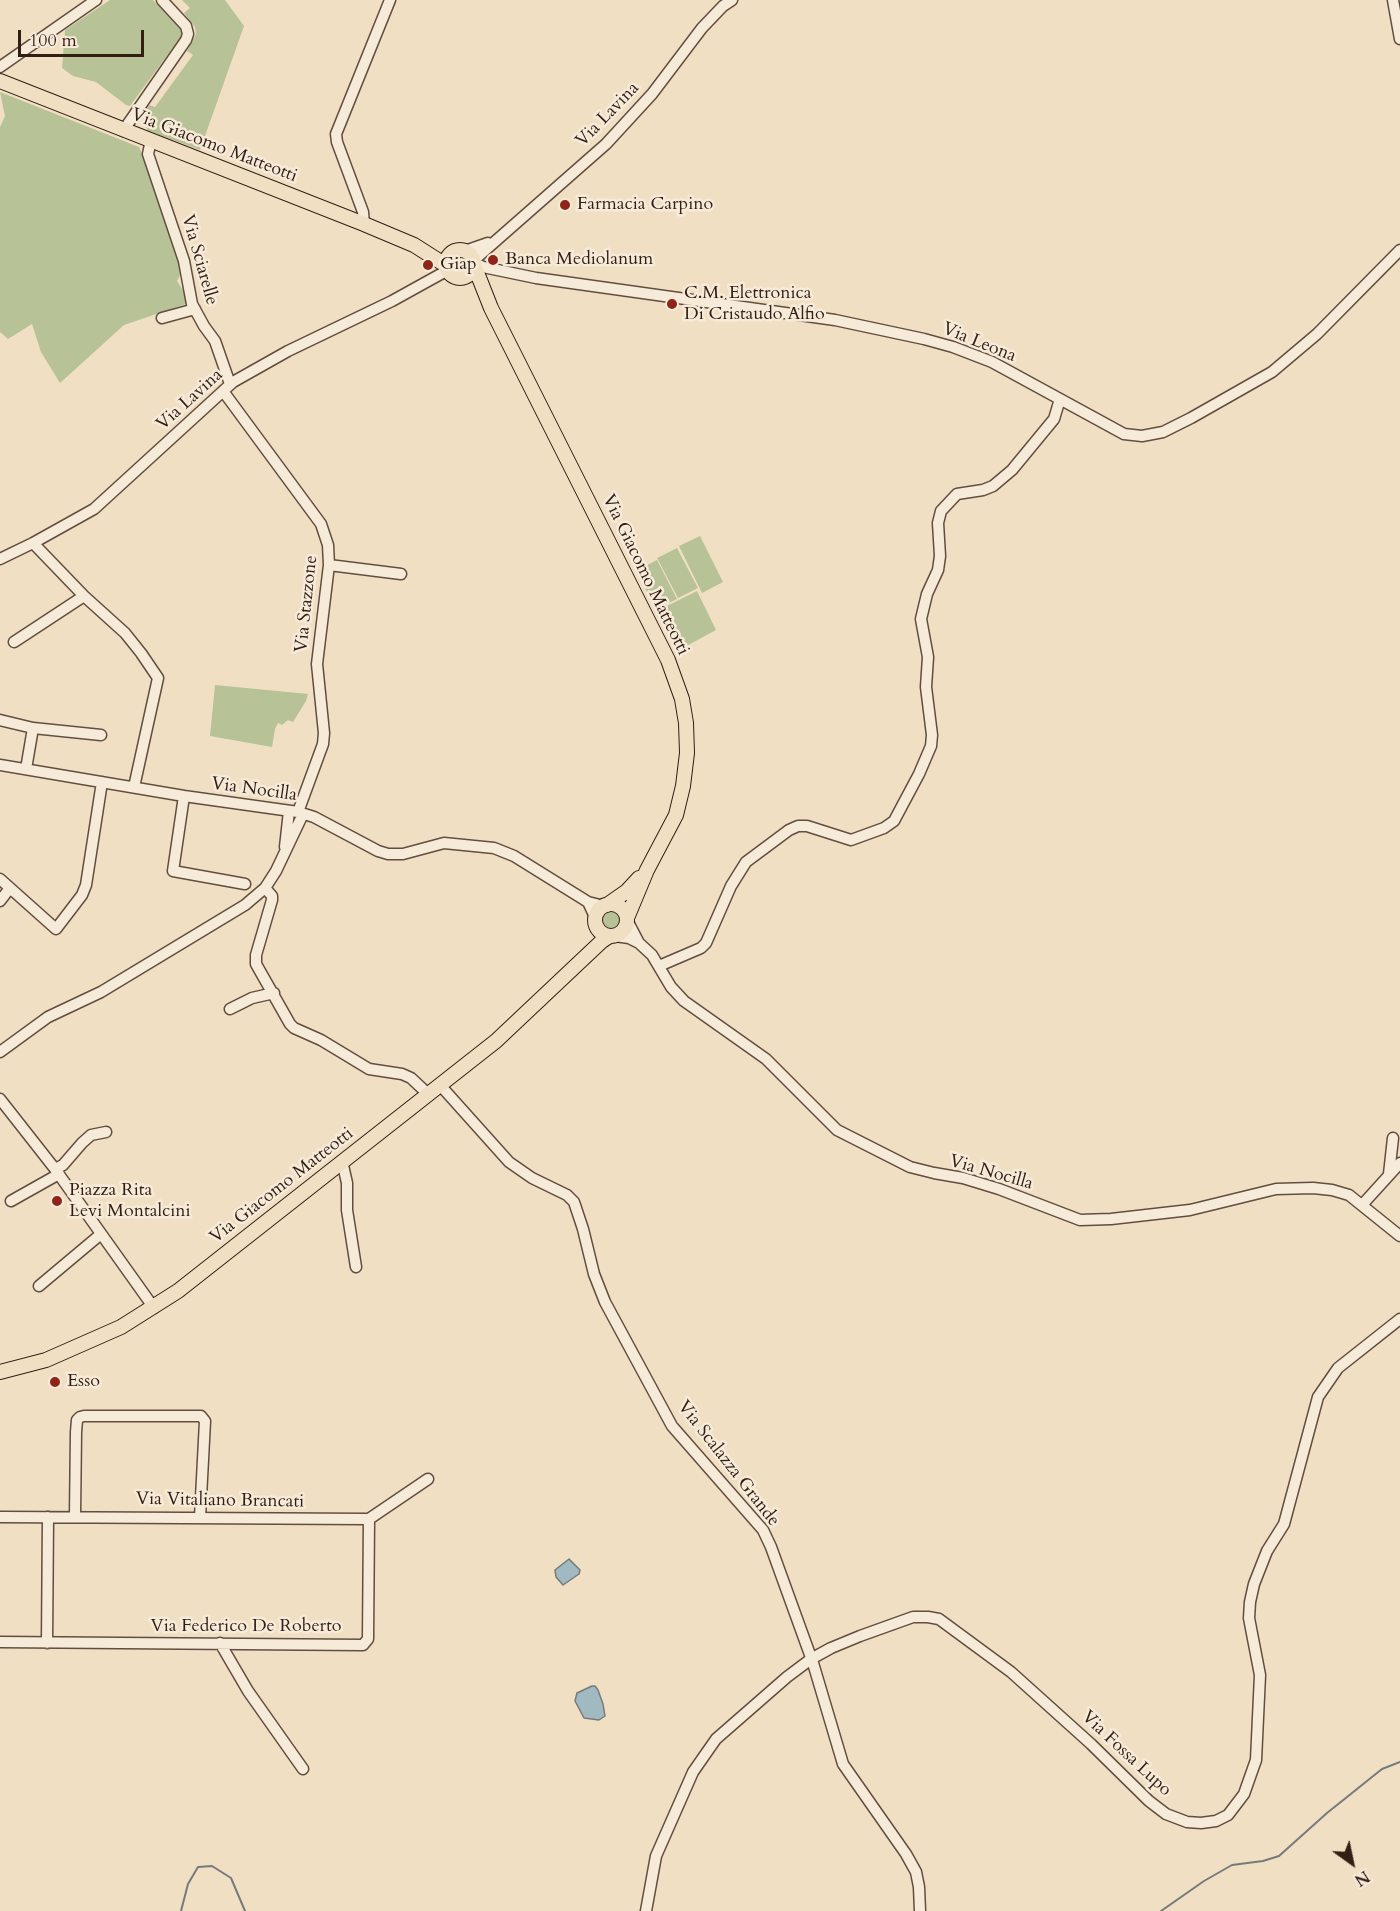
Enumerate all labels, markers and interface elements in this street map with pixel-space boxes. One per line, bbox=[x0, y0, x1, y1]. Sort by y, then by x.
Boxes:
scale bar bbox=[21, 18, 147, 56]
text: 100 m bbox=[29, 28, 77, 53]
street label: Via Lavina bbox=[572, 78, 644, 152]
street label: Via Giacomo Matteotti bbox=[128, 104, 300, 188]
place label: Farmacia Carpino bbox=[577, 194, 713, 216]
marker: Farmacia Carpino bbox=[558, 198, 572, 212]
street label: Via Sciarelle bbox=[176, 212, 222, 308]
place label: Banca Mediolanum bbox=[505, 249, 653, 271]
marker: Banca Mediolanum bbox=[486, 253, 500, 267]
place label: Giap bbox=[440, 254, 477, 276]
marker: Giap bbox=[421, 258, 435, 272]
place label: C.M. Elettronica Di Cristaudo Alfio bbox=[684, 283, 825, 326]
marker: C.M. Elettronica Di Cristaudo Alfio bbox=[665, 297, 679, 311]
street label: Via Leona bbox=[939, 318, 1019, 368]
street label: Via Lavina bbox=[152, 365, 228, 435]
street label: Via Giacomo Matteotti bbox=[597, 491, 693, 659]
street label: Via Stazzone bbox=[291, 554, 323, 654]
street label: Via Nocilla bbox=[210, 773, 298, 807]
street label: Via Giacomo Matteotti bbox=[206, 1123, 358, 1249]
street label: Via Nocilla bbox=[947, 1151, 1035, 1195]
place label: Piazza Rita Levi Montalcini bbox=[69, 1180, 191, 1222]
marker: Piazza Rita Levi Montalcini bbox=[50, 1194, 64, 1208]
place label: Esso bbox=[67, 1371, 100, 1393]
marker: Esso bbox=[48, 1375, 62, 1389]
street label: Via Scalazza Grande bbox=[672, 1397, 784, 1531]
street label: Via Vitaliano Brancati bbox=[136, 1489, 304, 1513]
street label: Via Federico De Roberto bbox=[150, 1616, 342, 1638]
street label: Via Fossa Lupo bbox=[1076, 1707, 1176, 1801]
north arrow bbox=[1322, 1833, 1382, 1893]
text: N bbox=[1350, 1865, 1374, 1891]

